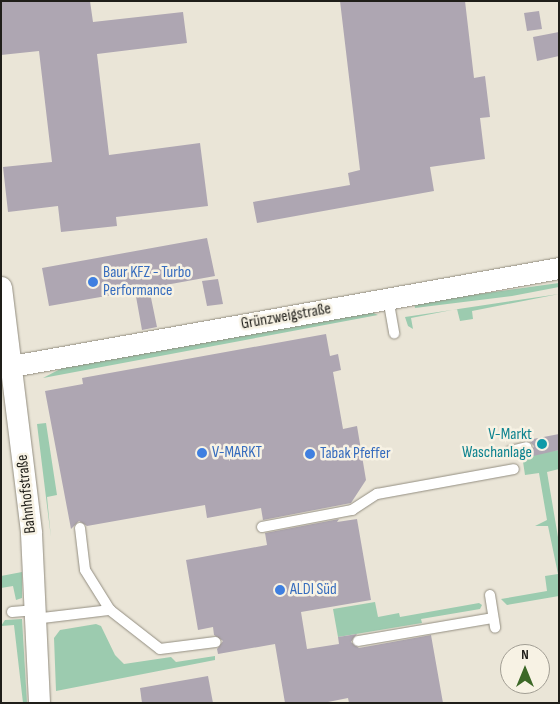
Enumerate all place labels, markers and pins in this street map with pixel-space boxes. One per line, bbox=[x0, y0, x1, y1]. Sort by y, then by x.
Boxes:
place label: Baur KFZ - Turbo Performance bbox=[103, 263, 191, 301]
marker: Baur KFZ - Turbo Performance bbox=[87, 276, 99, 288]
place label: V-Markt Waschanlage bbox=[462, 425, 532, 463]
marker: V-Markt Waschanlage bbox=[536, 438, 548, 450]
place label: V-MARKT bbox=[212, 443, 262, 463]
place label: Tabak Pfeffer bbox=[320, 444, 390, 464]
marker: V-MARKT bbox=[196, 447, 208, 459]
marker: Tabak Pfeffer bbox=[304, 448, 316, 460]
place label: ALDI Süd bbox=[290, 580, 337, 600]
marker: ALDI Süd bbox=[274, 584, 286, 596]

